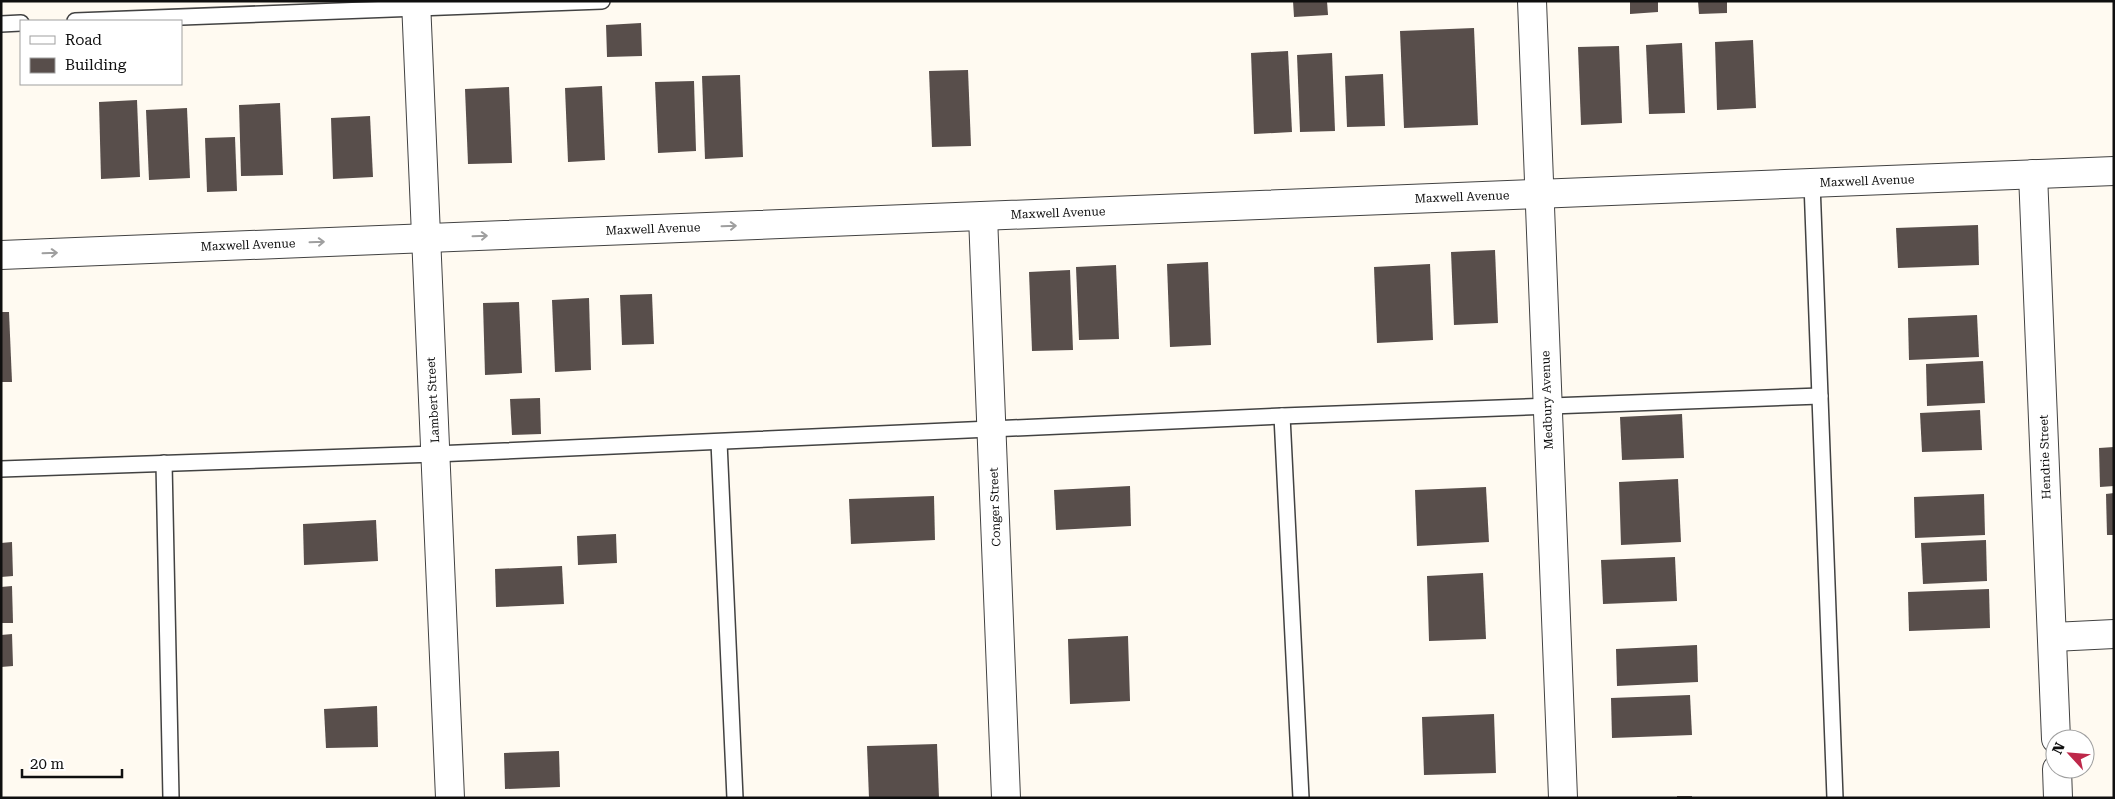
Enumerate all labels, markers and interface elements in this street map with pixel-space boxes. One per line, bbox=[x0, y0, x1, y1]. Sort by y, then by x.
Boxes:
legend bbox=[20, 20, 182, 85]
text: Road bbox=[65, 31, 102, 49]
text: Building bbox=[65, 56, 127, 74]
street label: Maxwell Avenue bbox=[1819, 172, 1915, 190]
street label: Maxwell Avenue bbox=[1414, 188, 1510, 206]
street label: Maxwell Avenue bbox=[1010, 204, 1106, 222]
street label: Maxwell Avenue bbox=[605, 220, 701, 238]
one-way arrow bbox=[721, 221, 737, 231]
one-way arrow bbox=[471, 231, 487, 240]
street label: Maxwell Avenue bbox=[200, 236, 296, 254]
one-way arrow bbox=[309, 238, 325, 247]
one-way arrow bbox=[42, 248, 58, 258]
street label: Medbury Avenue bbox=[1538, 350, 1556, 450]
street label: Lambert Street bbox=[424, 356, 442, 443]
street label: Hendrie Street bbox=[2037, 414, 2053, 500]
street label: Conger Street bbox=[987, 467, 1003, 547]
north arrow bbox=[2045, 729, 2095, 779]
text: N bbox=[2049, 740, 2068, 757]
scale bar bbox=[22, 746, 122, 778]
text: 20 m bbox=[30, 755, 65, 773]

